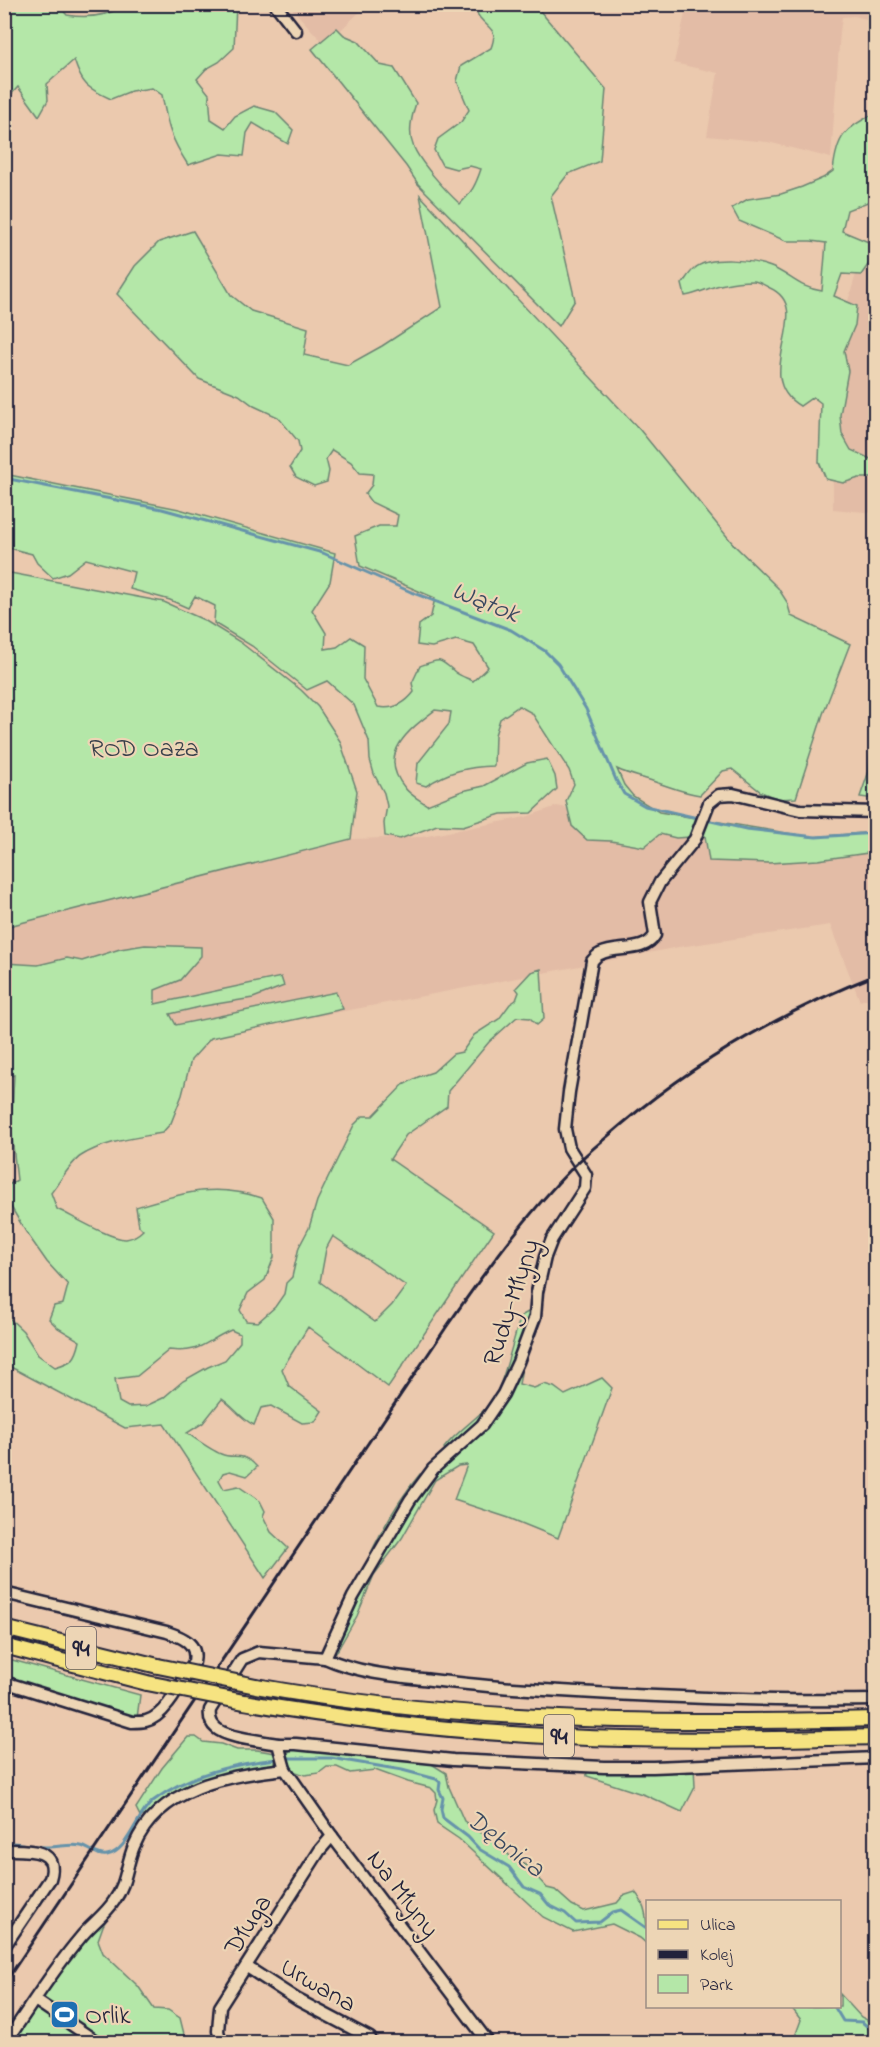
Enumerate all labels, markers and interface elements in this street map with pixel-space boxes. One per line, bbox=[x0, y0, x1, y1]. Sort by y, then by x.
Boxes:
water label: Wątok bbox=[445, 572, 526, 635]
park label: ROD Oaza bbox=[89, 731, 199, 769]
street label: Rudy-Młyny bbox=[474, 1235, 551, 1371]
road number: 94 bbox=[66, 1627, 96, 1669]
road number: 94 bbox=[544, 1715, 574, 1757]
water label: Dębnica bbox=[457, 1802, 553, 1889]
street label: Na Młyny bbox=[356, 1843, 447, 1947]
street label: Długa bbox=[216, 1888, 283, 1964]
legend bbox=[646, 1900, 841, 2008]
text: Ulica bbox=[700, 1913, 735, 1939]
text: Kolej bbox=[700, 1943, 733, 1969]
street label: Urwana bbox=[272, 1950, 363, 2024]
text: Park bbox=[700, 1973, 733, 1999]
sports icon: Orlik bbox=[48, 1998, 80, 2030]
place label: Orlik bbox=[85, 1998, 131, 2036]

